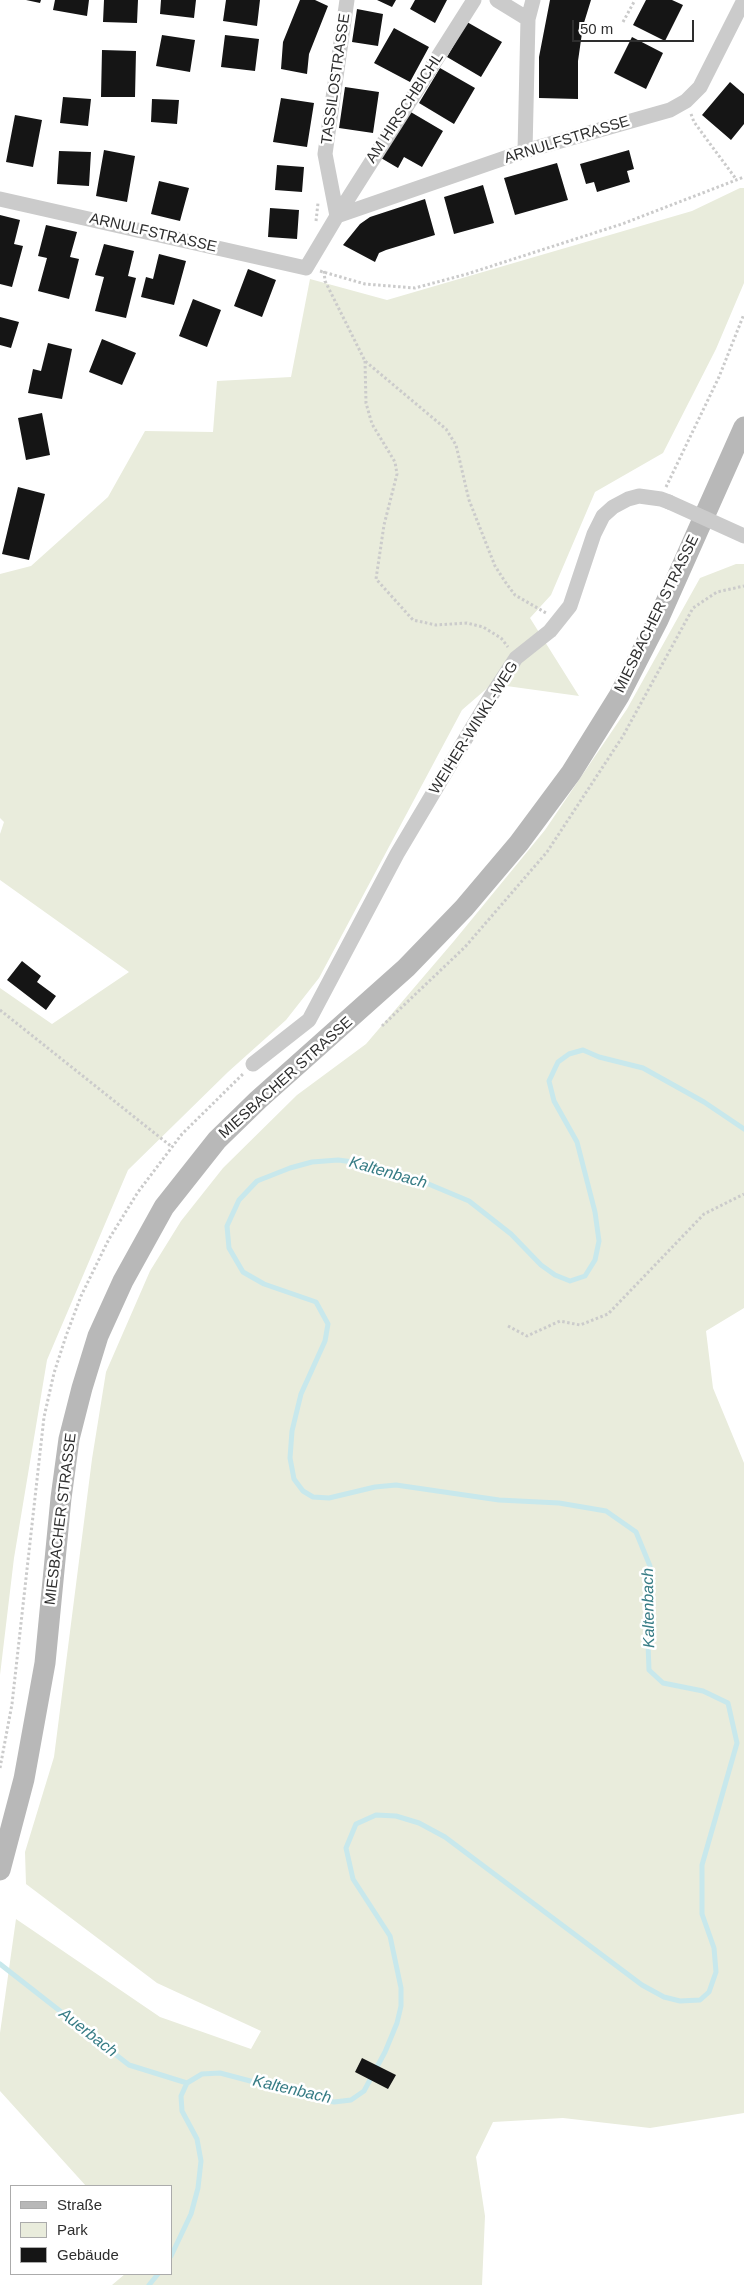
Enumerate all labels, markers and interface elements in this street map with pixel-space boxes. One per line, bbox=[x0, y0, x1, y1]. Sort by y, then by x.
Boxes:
scale bar bbox=[574, 10, 696, 42]
street label: TASSILOSTRASSE bbox=[318, 12, 354, 146]
text: 50 m bbox=[580, 20, 613, 37]
street label: AM HIRSCHBICHL bbox=[362, 49, 448, 167]
street label: ARNULFSTRASSE bbox=[502, 112, 632, 168]
street label: ARNULFSTRASSE bbox=[88, 210, 218, 256]
street label: MIESBACHER STRASSE bbox=[611, 532, 703, 696]
street label: WEIHER-WINKL-WEG bbox=[426, 658, 522, 798]
street label: MIESBACHER STRASSE bbox=[216, 1013, 356, 1143]
water label: Kaltenbach bbox=[347, 1153, 429, 1193]
street label: MIESBACHER STRASSE bbox=[42, 1432, 80, 1606]
water label: Kaltenbach bbox=[639, 1568, 659, 1648]
water label: Auerbach bbox=[55, 2004, 121, 2062]
water label: Kaltenbach bbox=[251, 2072, 333, 2108]
legend bbox=[10, 2185, 172, 2275]
text: Straße bbox=[57, 2196, 102, 2213]
text: Park bbox=[57, 2221, 88, 2238]
text: Gebäude bbox=[57, 2246, 119, 2263]

